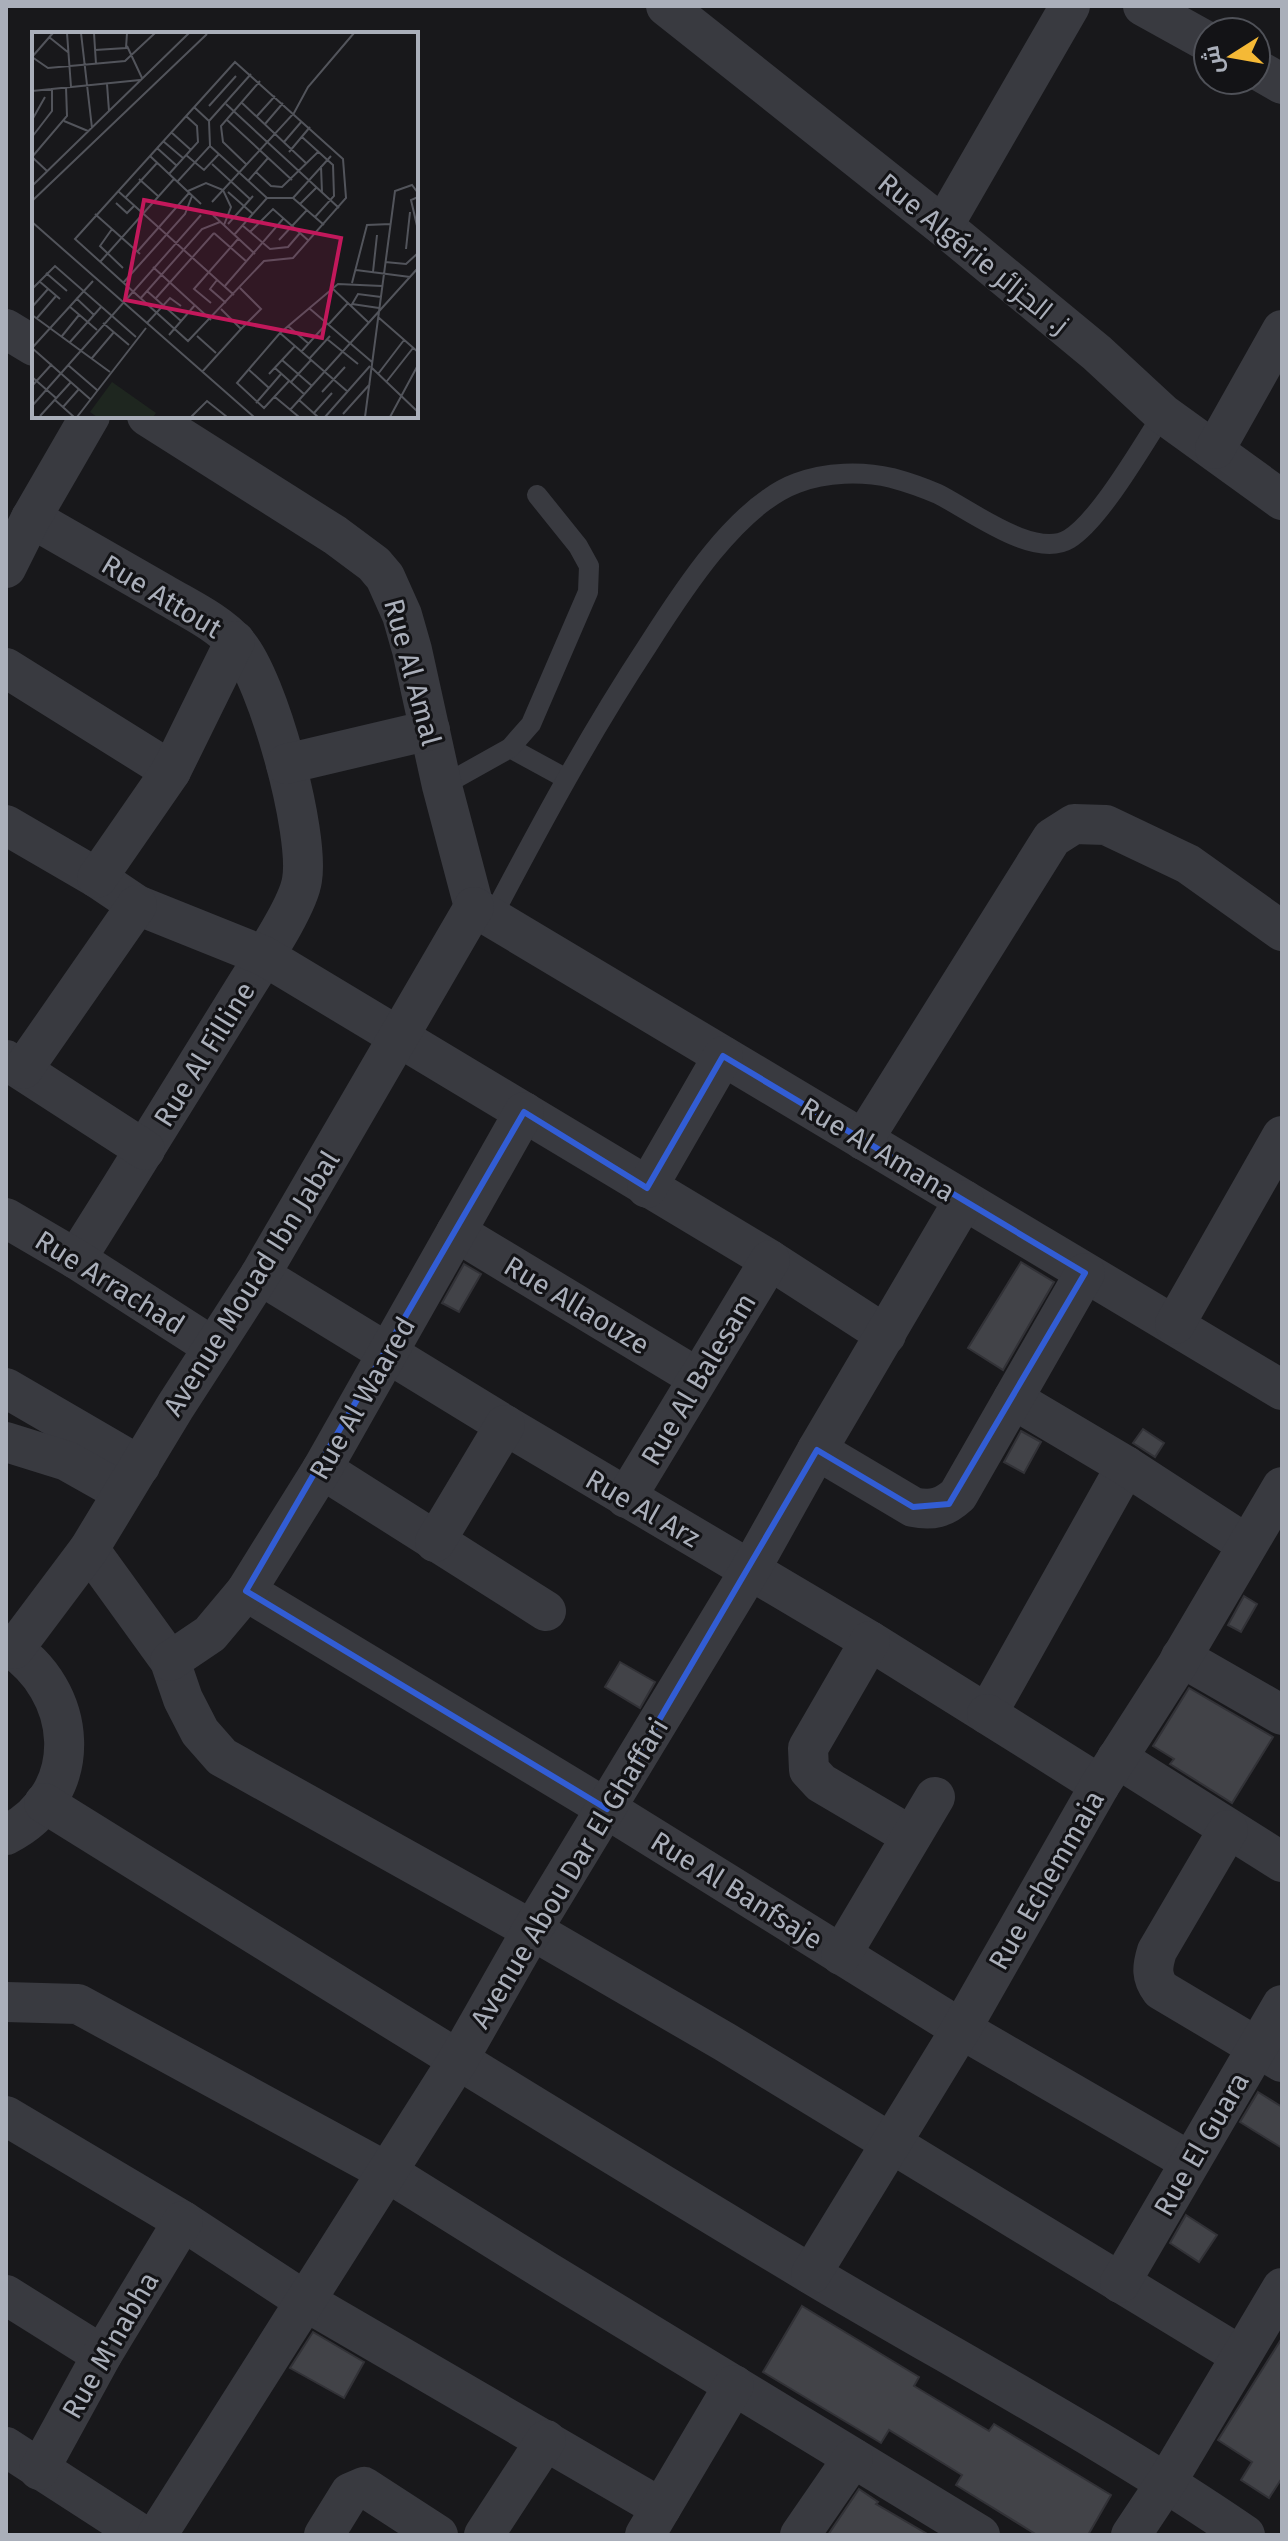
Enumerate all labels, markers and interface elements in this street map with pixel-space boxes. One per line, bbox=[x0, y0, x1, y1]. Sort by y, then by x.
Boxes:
north arrow bbox=[1192, 16, 1272, 96]
inset map bbox=[32, 32, 418, 418]
text: ش bbox=[1197, 43, 1229, 76]
street label: Rue Algérie ز. الجزائر bbox=[871, 166, 1076, 341]
street label: Rue Attout bbox=[96, 548, 229, 646]
street label: Rue Al Amal bbox=[377, 595, 448, 749]
street label: Rue Al Filline bbox=[147, 976, 262, 1133]
street label: Rue Al Amana bbox=[794, 1090, 961, 1209]
street label: Avenue Mouad Ibn Jabal bbox=[156, 1145, 347, 1422]
street label: Rue Arrachad bbox=[29, 1223, 190, 1341]
street label: Rue Allaouze bbox=[498, 1249, 655, 1362]
street label: Rue Al Balesam bbox=[634, 1287, 763, 1471]
street label: Rue Al Waared bbox=[303, 1311, 422, 1485]
street label: Rue Al Arz bbox=[580, 1463, 706, 1554]
street label: Avenue Abou Dar El Ghaffari bbox=[464, 1712, 675, 2034]
street label: Rue Echemmaia bbox=[982, 1785, 1111, 1976]
street label: Rue Al Banfsaje bbox=[645, 1824, 829, 1956]
street label: Rue El Guara bbox=[1147, 2066, 1256, 2222]
street label: Rue M'nabha bbox=[55, 2266, 166, 2424]

